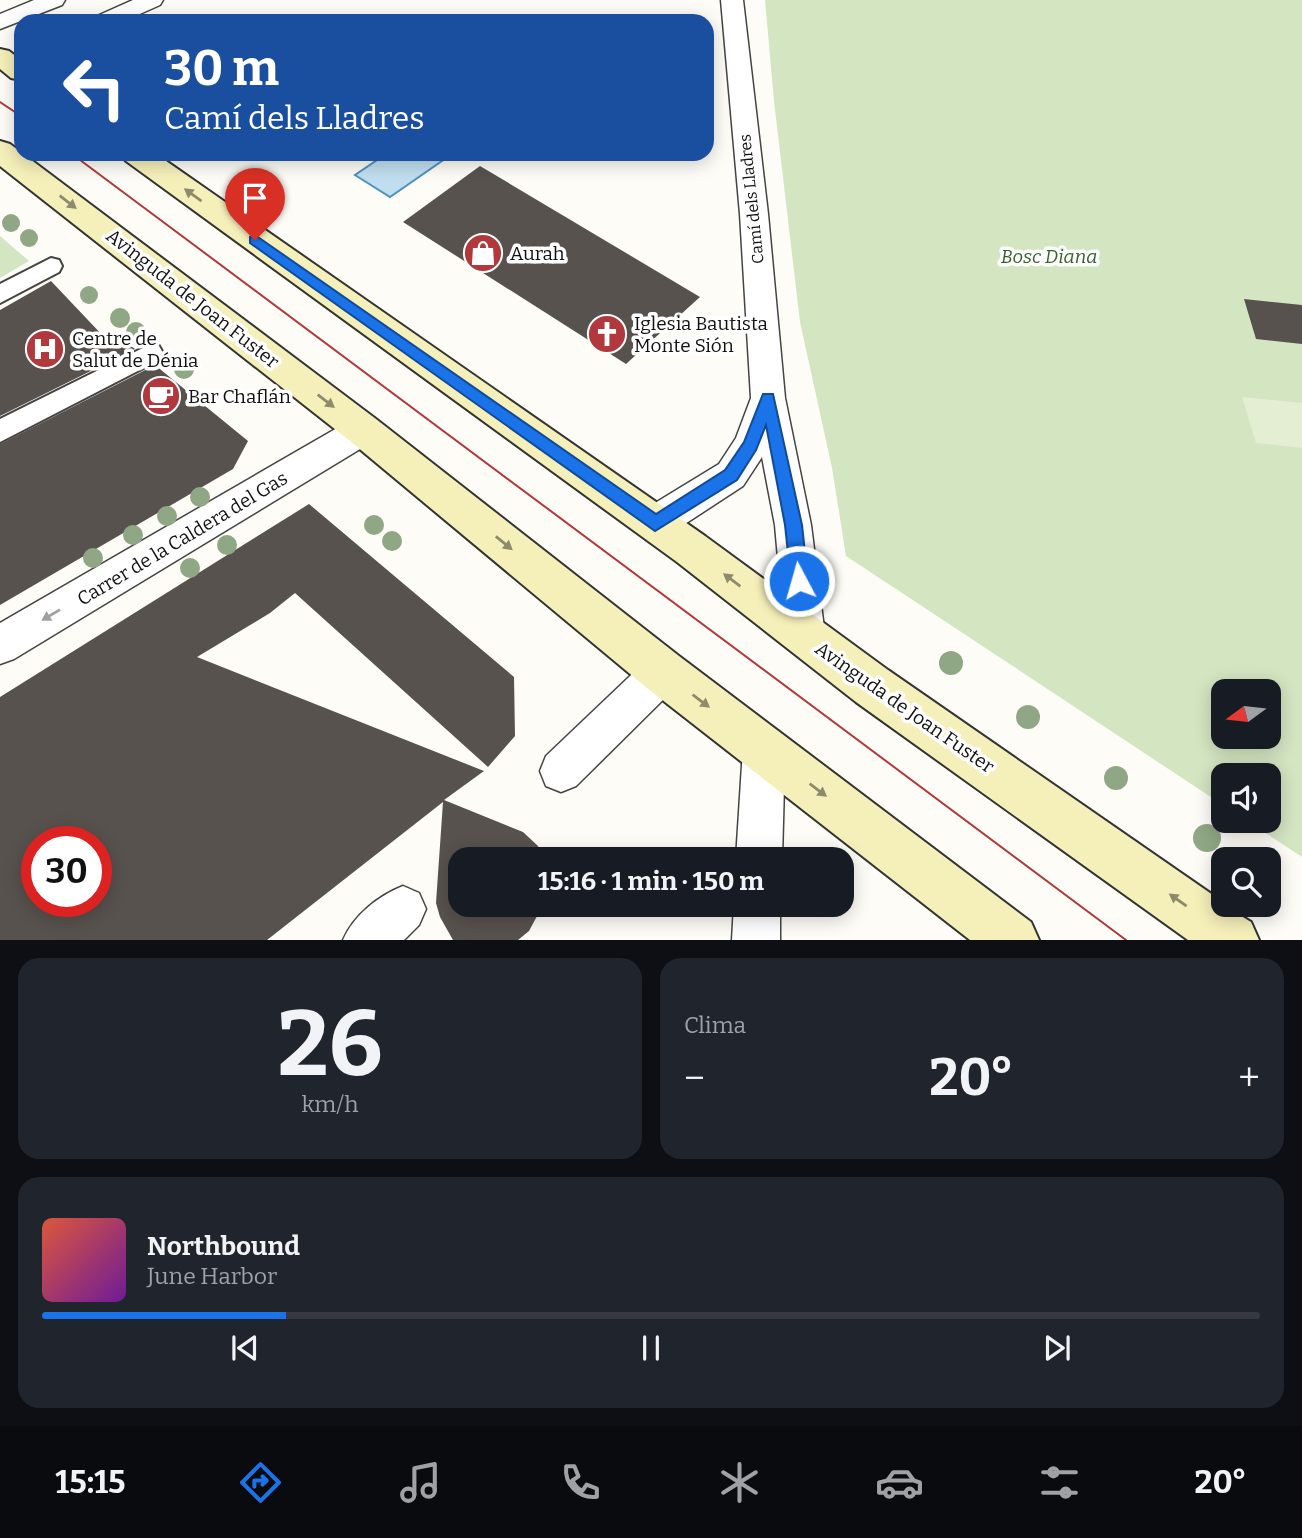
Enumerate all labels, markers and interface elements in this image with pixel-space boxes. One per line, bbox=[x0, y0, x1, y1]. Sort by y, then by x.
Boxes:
text: 30 m bbox=[164, 39, 279, 98]
icon: left bbox=[49, 42, 140, 133]
text: Camí dels Lladres bbox=[164, 99, 425, 137]
street label: Camí dels Lladres bbox=[735, 133, 768, 265]
pin bbox=[225, 168, 285, 240]
icon: arrive bbox=[236, 179, 274, 217]
one-way arrow bbox=[184, 189, 202, 203]
one-way arrow bbox=[59, 195, 77, 210]
street label: Avinguda de Joan Fuster bbox=[102, 224, 284, 373]
shop icon: Aurah bbox=[462, 232, 504, 274]
place label: Aurah bbox=[510, 242, 565, 265]
park label: Bosc Diana bbox=[1001, 245, 1097, 268]
place label: Iglesia Bautista Monte Sión bbox=[634, 312, 769, 357]
church icon: Iglesia Bautista Monte Sión bbox=[586, 313, 628, 355]
place label: Centre de Salut de Dénia bbox=[72, 327, 199, 372]
hospital icon: Centre de Salut de Dénia bbox=[24, 328, 66, 370]
cafe icon: Bar Chaflán bbox=[140, 375, 182, 417]
place label: Bar Chaflán bbox=[188, 385, 291, 408]
one-way arrow bbox=[317, 394, 335, 408]
street label: Carrer de la Caldera del Gas bbox=[73, 466, 292, 610]
one-way arrow bbox=[495, 535, 513, 550]
position arrow bbox=[762, 544, 836, 618]
one-way arrow bbox=[722, 573, 741, 587]
one-way arrow bbox=[42, 609, 61, 621]
street label: Avinguda de Joan Fuster bbox=[811, 637, 999, 778]
north arrow bbox=[1211, 679, 1281, 749]
map controls bbox=[1211, 679, 1281, 917]
one-way arrow bbox=[691, 693, 709, 708]
button: sound bbox=[1211, 763, 1281, 833]
one-way arrow bbox=[809, 783, 827, 797]
speed limit sign: 30 bbox=[21, 826, 112, 917]
button: search bbox=[1211, 847, 1281, 917]
text: 15:16 · 1 min · 150 m bbox=[538, 866, 764, 897]
one-way arrow bbox=[1169, 893, 1187, 907]
text: 26 bbox=[277, 990, 383, 1099]
text: Clima bbox=[684, 1011, 746, 1039]
text: 20° bbox=[929, 1046, 1014, 1109]
text: − bbox=[684, 1055, 705, 1101]
text: + bbox=[1238, 1055, 1260, 1101]
text: km/h bbox=[302, 1090, 358, 1118]
text: Northbound bbox=[147, 1231, 300, 1262]
text: June Harbor bbox=[147, 1262, 277, 1290]
icon: previous bbox=[226, 1329, 264, 1367]
icon: pause bbox=[632, 1329, 670, 1367]
icon: next bbox=[1038, 1329, 1076, 1367]
icon: directions bbox=[236, 1458, 285, 1507]
icon: music bbox=[396, 1458, 445, 1507]
icon: phone bbox=[556, 1458, 605, 1507]
icon: climate bbox=[715, 1458, 764, 1507]
icon: car bbox=[875, 1458, 924, 1507]
icon: filters bbox=[1035, 1458, 1084, 1507]
text: 15:15 bbox=[55, 1463, 125, 1501]
text: 20° bbox=[1194, 1463, 1247, 1501]

